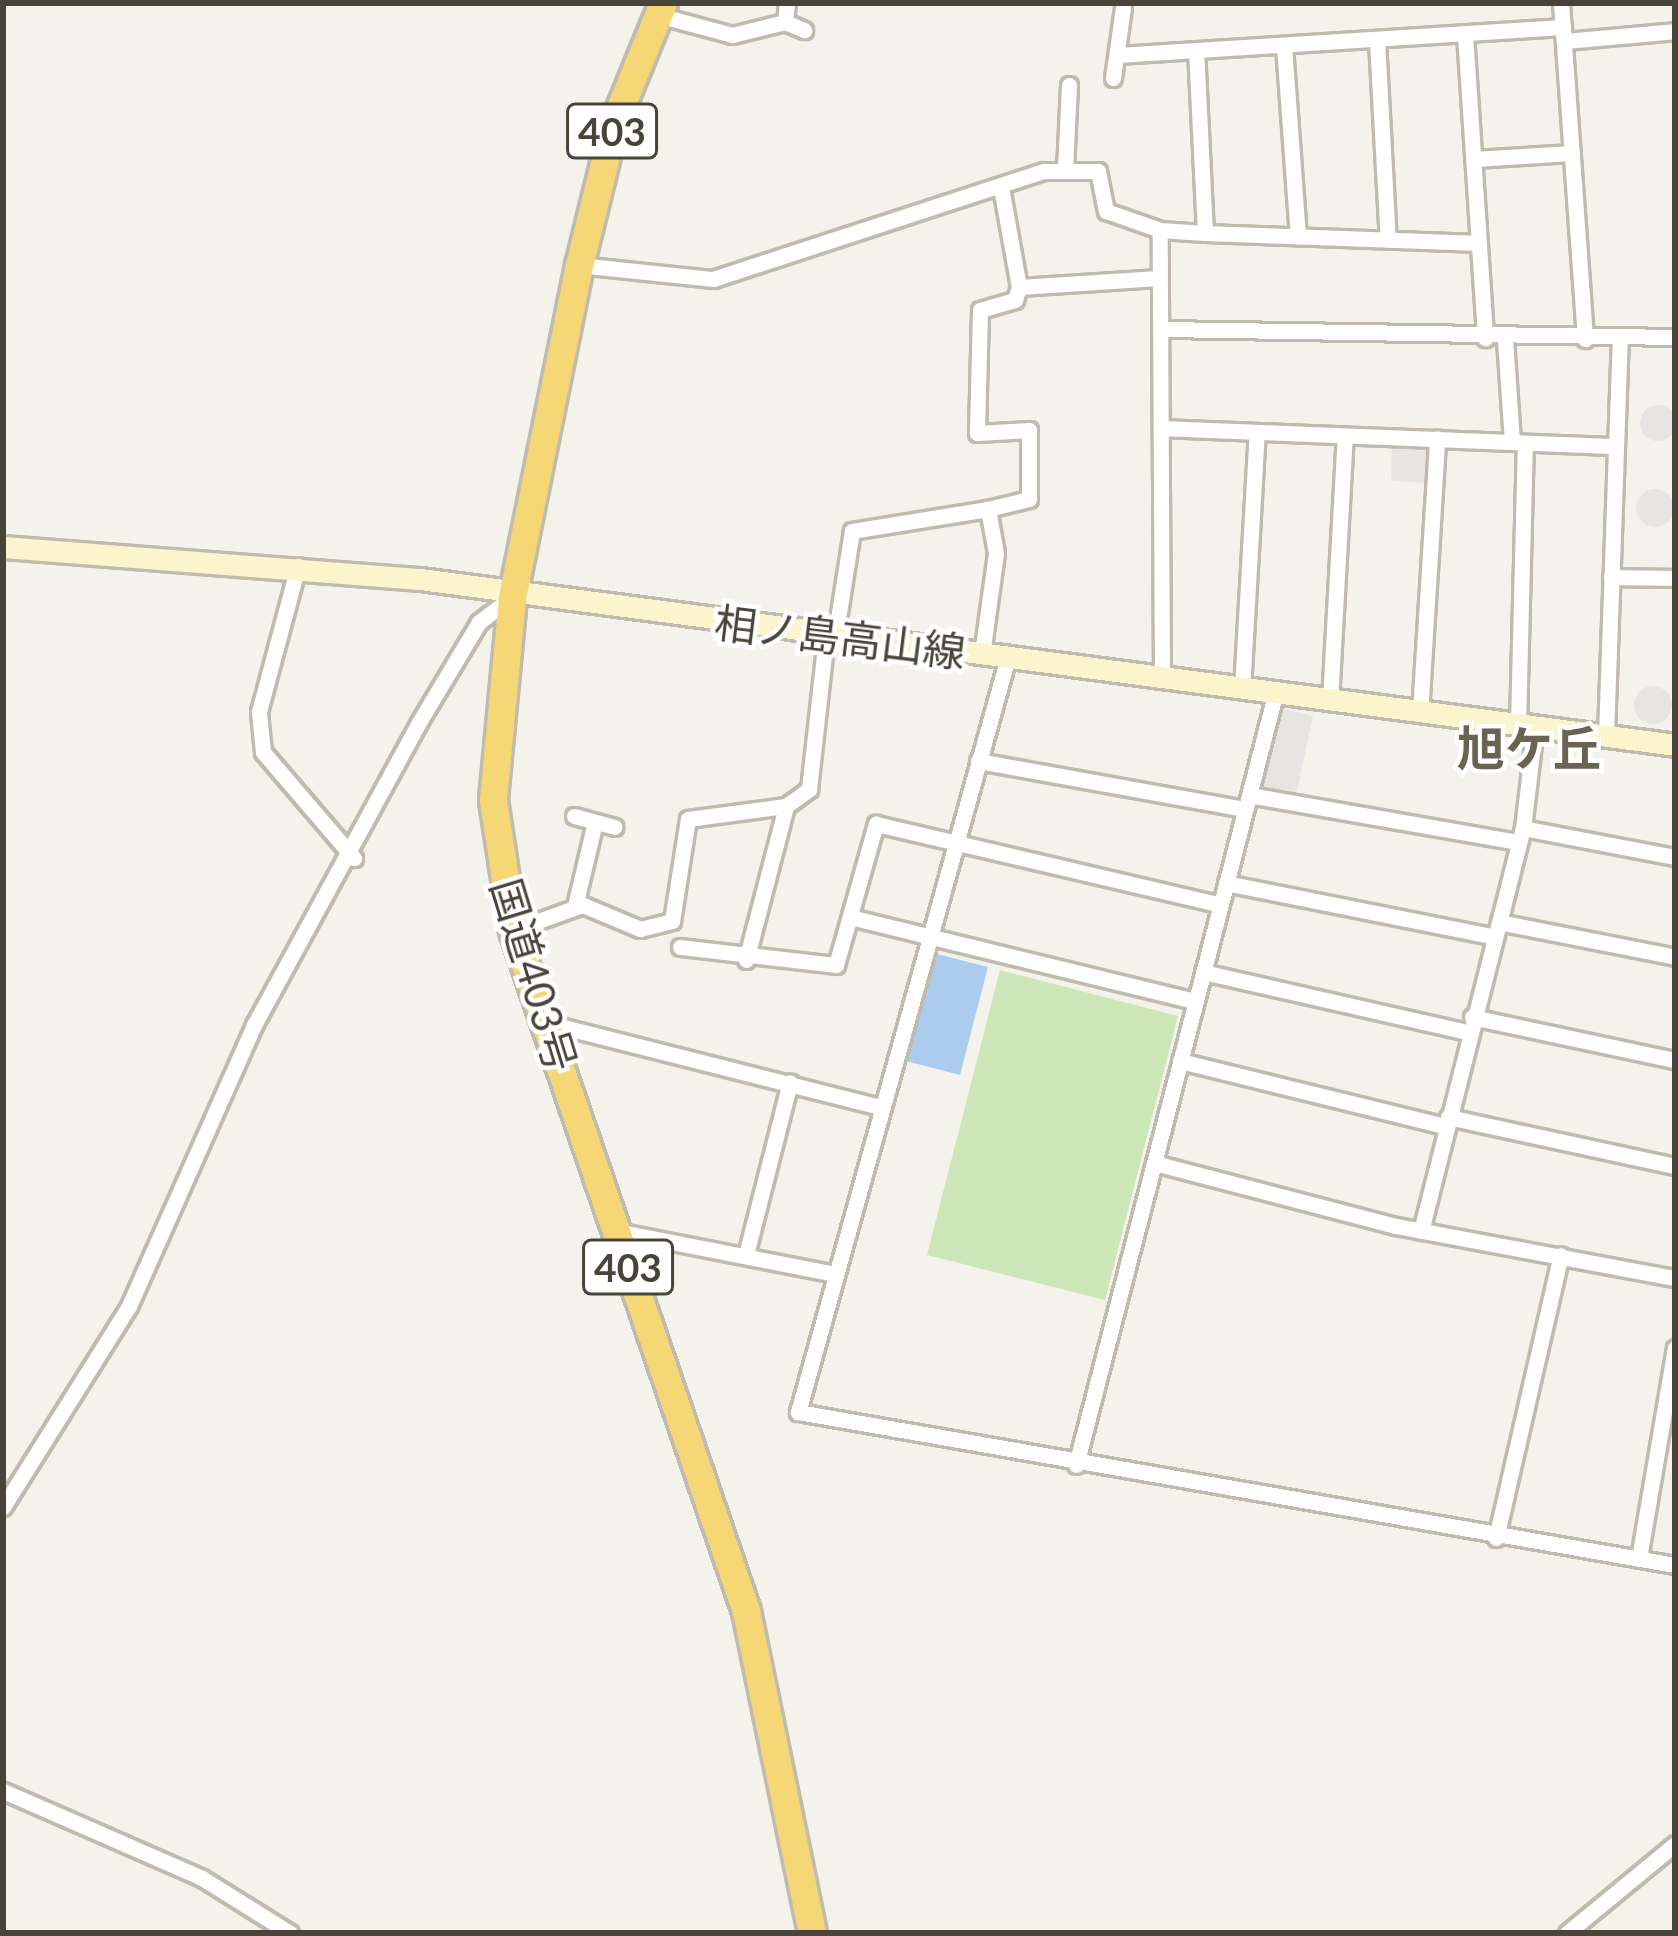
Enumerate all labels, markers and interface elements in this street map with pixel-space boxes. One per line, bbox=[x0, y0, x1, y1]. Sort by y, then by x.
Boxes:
road number: 403 bbox=[564, 98, 660, 164]
street label: 相ノ島高山線 bbox=[712, 597, 968, 677]
district label: 旭ケ丘 bbox=[1457, 719, 1601, 777]
street label: 国道403号 bbox=[481, 872, 587, 1078]
road number: 403 bbox=[580, 1234, 676, 1300]

